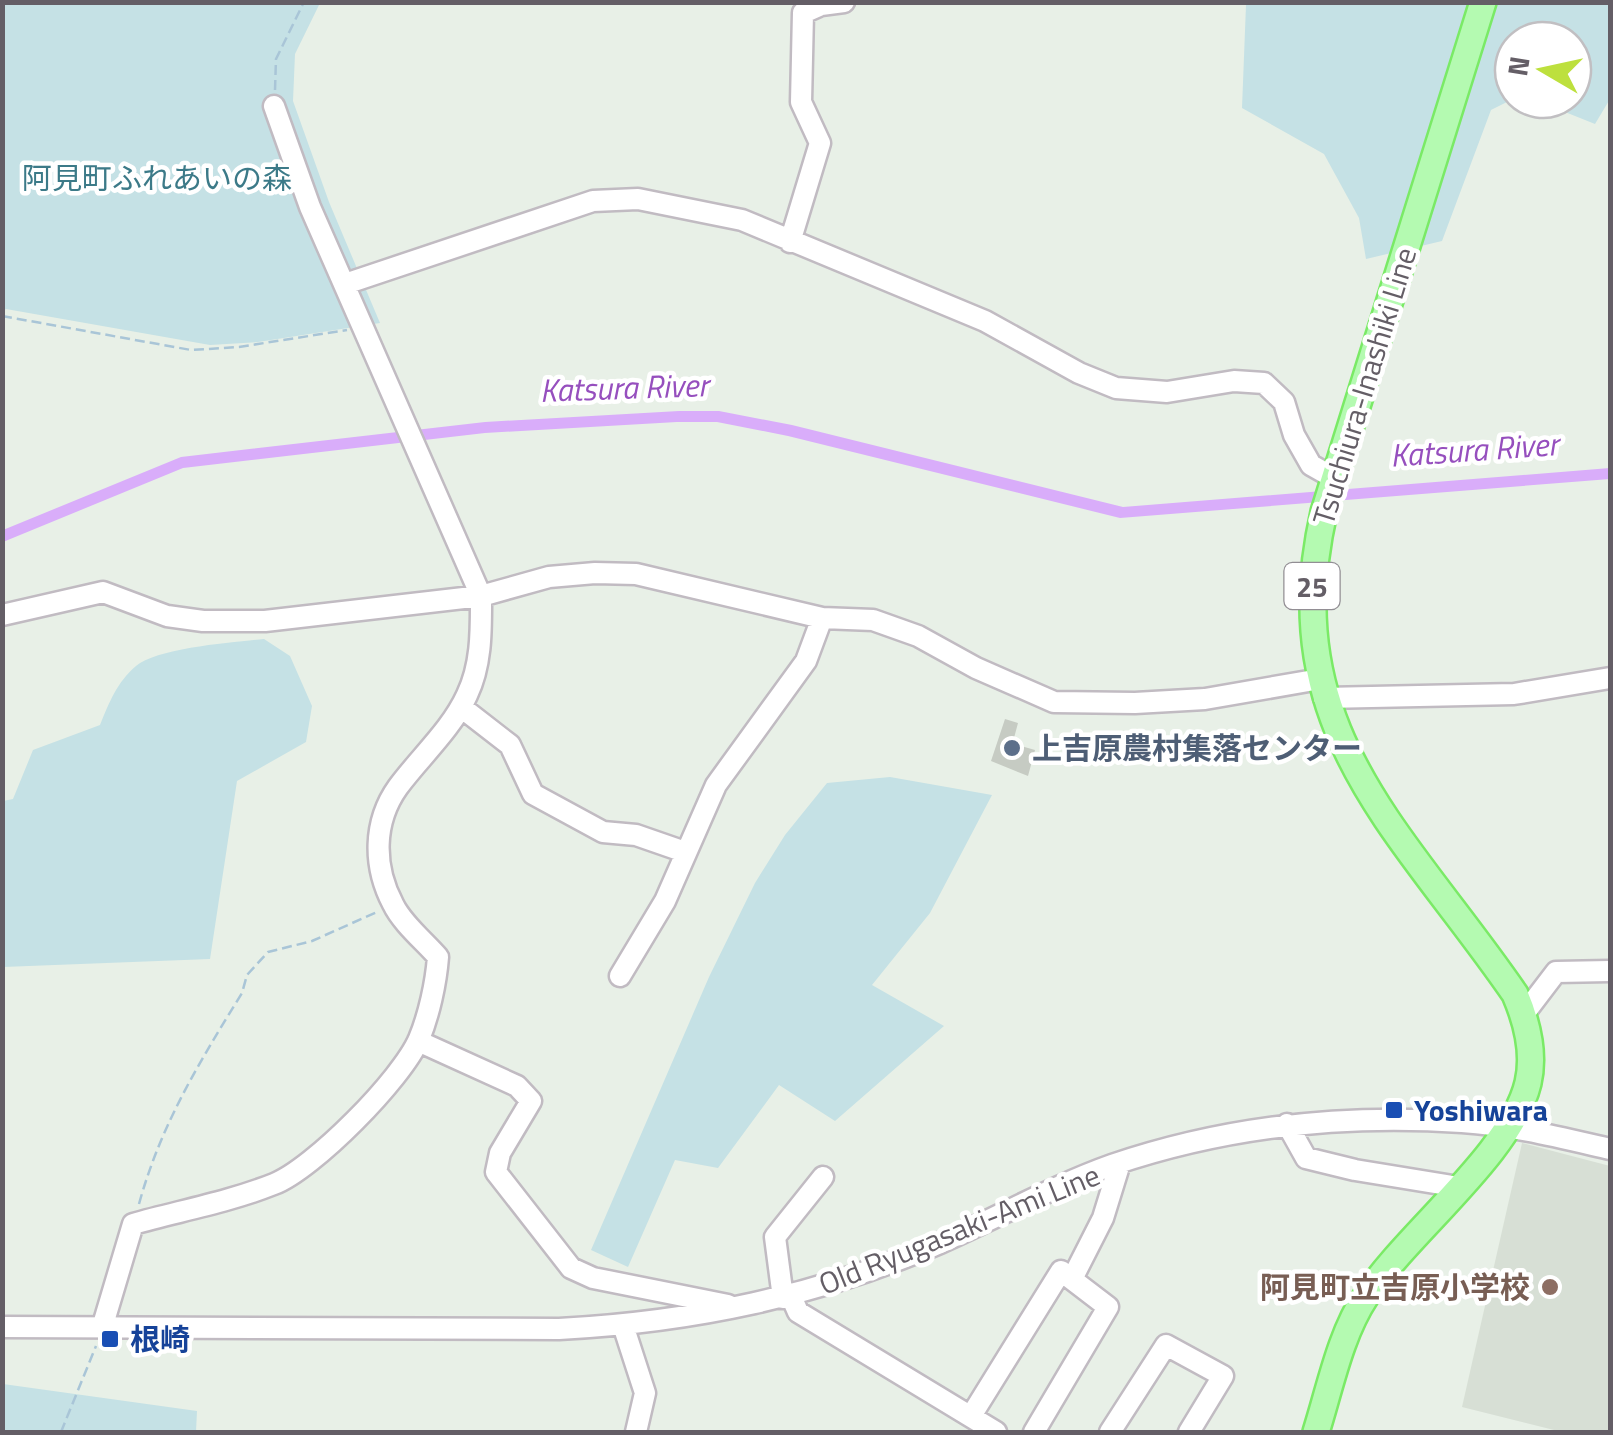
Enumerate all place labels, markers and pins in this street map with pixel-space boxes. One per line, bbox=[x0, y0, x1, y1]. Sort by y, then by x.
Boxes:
place label: 上吉原農村集落センター bbox=[1032, 725, 1362, 771]
marker: 上吉原農村集落センター bbox=[1001, 737, 1023, 759]
place label: Yoshiwara bbox=[1414, 1087, 1548, 1133]
marker: Yoshiwara bbox=[1383, 1099, 1405, 1121]
place label: 阿見町立吉原小学校 bbox=[1260, 1264, 1530, 1310]
marker: 阿見町立吉原小学校 bbox=[1539, 1276, 1561, 1298]
place label: 根崎 bbox=[130, 1316, 190, 1362]
marker: 根崎 bbox=[99, 1328, 121, 1350]

